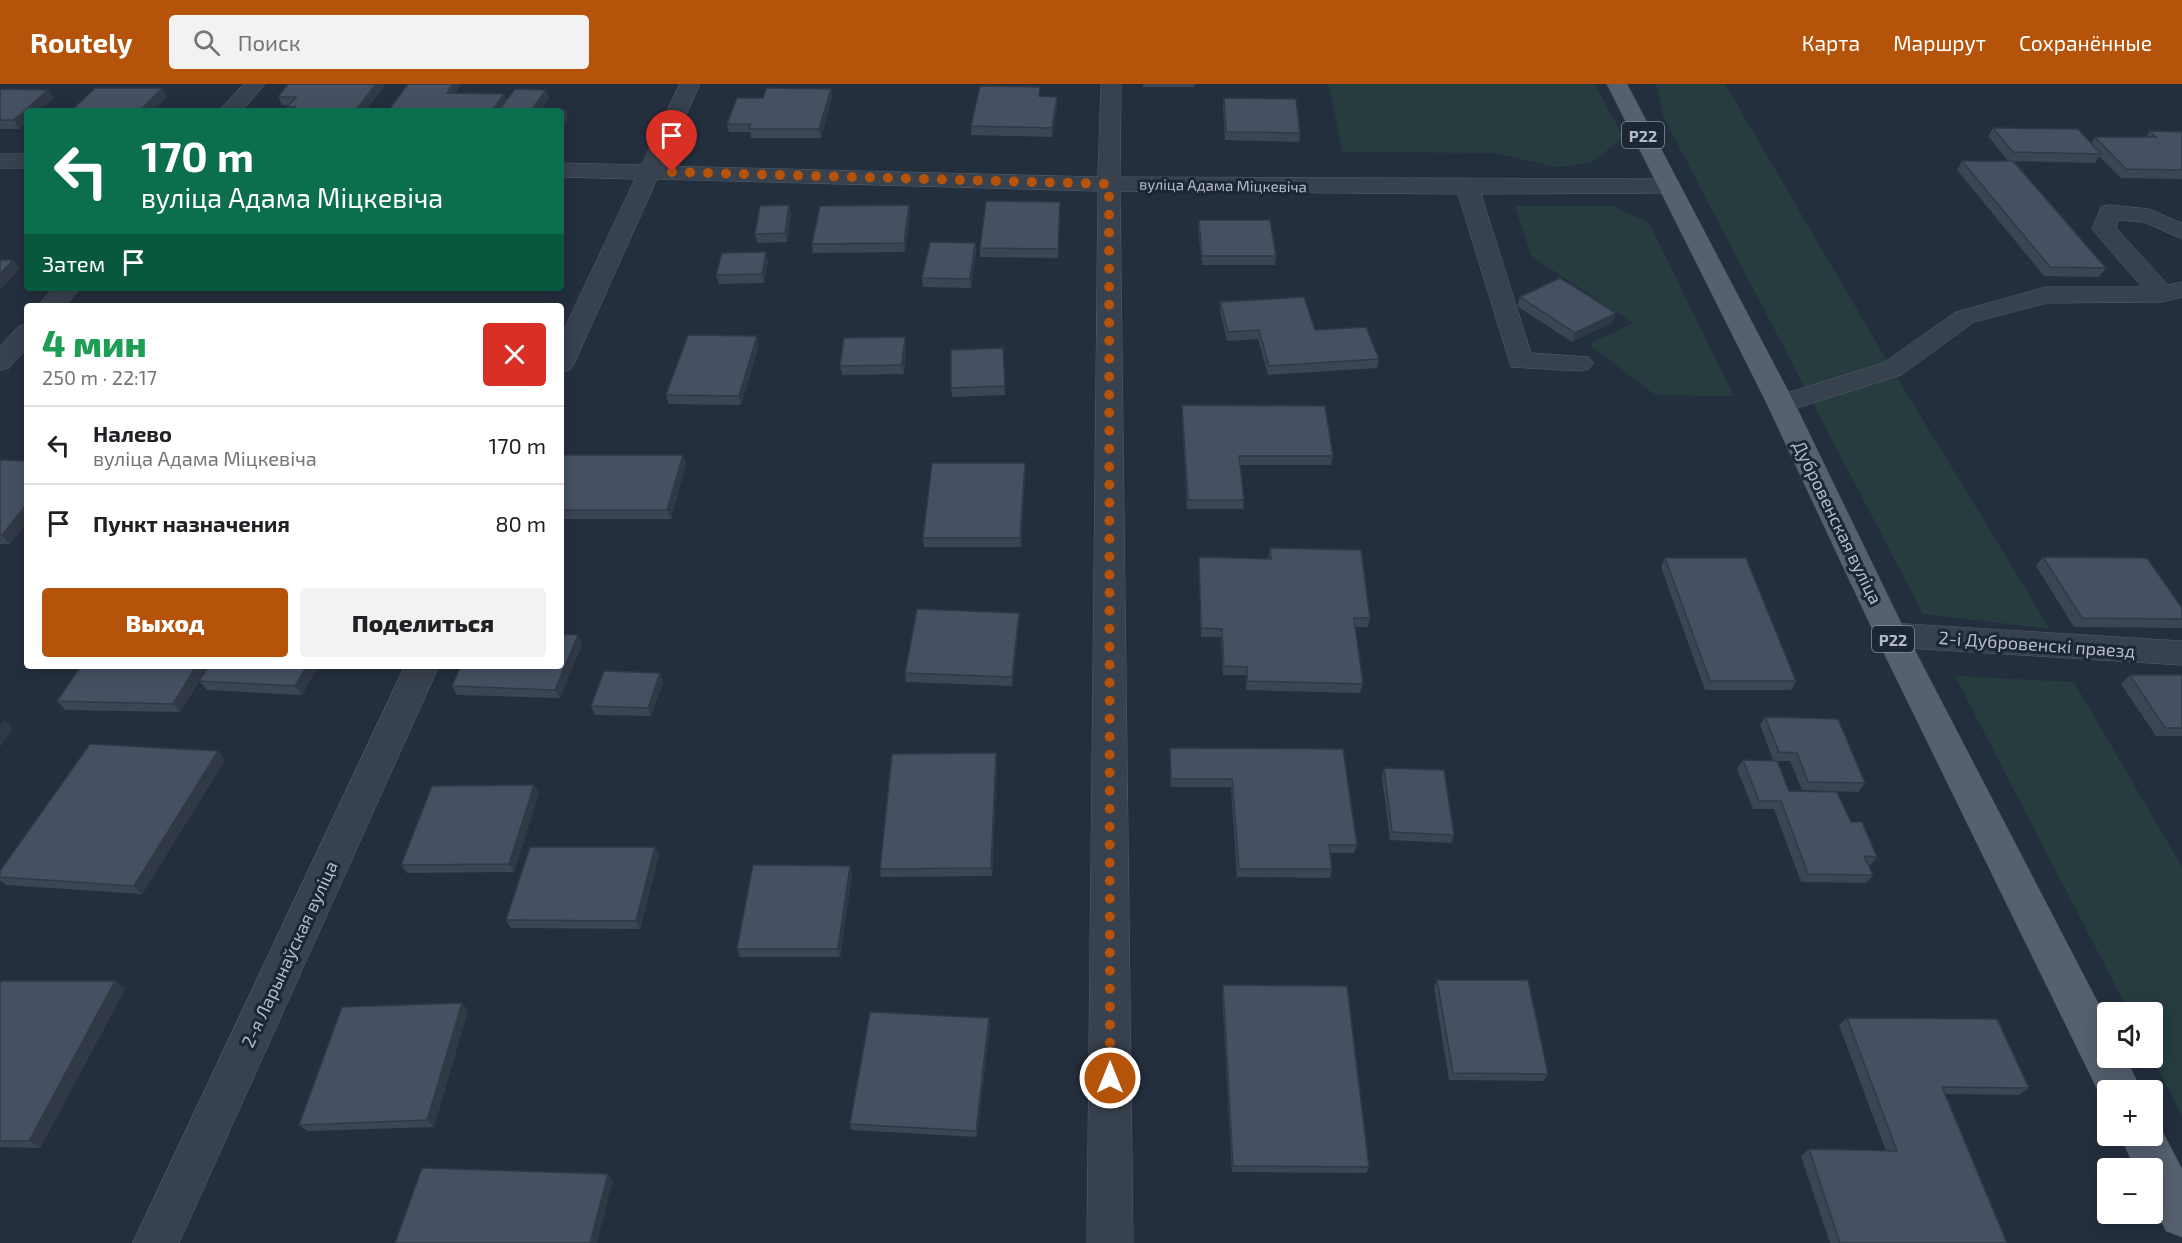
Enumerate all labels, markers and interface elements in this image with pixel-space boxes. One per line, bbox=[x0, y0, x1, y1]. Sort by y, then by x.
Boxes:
search box bbox=[169, 15, 589, 69]
text: Routely bbox=[30, 25, 133, 59]
icon: search bbox=[190, 26, 223, 59]
text: Поиск bbox=[238, 29, 301, 55]
text: Карта bbox=[1802, 30, 1860, 55]
text: Маршрут bbox=[1893, 30, 1986, 55]
text: Сохранённые bbox=[2019, 30, 2152, 55]
pin bbox=[646, 110, 697, 172]
icon: arrive bbox=[655, 119, 688, 152]
road number: Р22 bbox=[1622, 122, 1664, 148]
text: 170 m bbox=[141, 130, 254, 180]
icon: left bbox=[42, 132, 120, 210]
street label: вуліца Адама Міцкевіча bbox=[1139, 175, 1307, 196]
text: вуліца Адама Міцкевіча bbox=[141, 181, 443, 213]
icon: arrive bbox=[117, 246, 150, 279]
text: Затем bbox=[42, 250, 105, 276]
text: 4 мин bbox=[42, 321, 147, 364]
button: close bbox=[483, 323, 546, 386]
text: 250 m · 22:17 bbox=[42, 365, 157, 389]
text: Налево bbox=[93, 420, 172, 446]
icon: left bbox=[42, 429, 75, 462]
text: 170 m bbox=[489, 432, 546, 458]
street label: Дубровенская вуліца bbox=[1789, 437, 1887, 607]
text: вуліца Адама Міцкевіча bbox=[93, 446, 317, 470]
icon: arrive bbox=[42, 507, 75, 540]
text: Пункт назначения bbox=[93, 510, 290, 536]
text: 80 m bbox=[495, 510, 546, 536]
button: Выход bbox=[42, 588, 288, 657]
button: Поделиться bbox=[300, 588, 546, 657]
road number: Р22 bbox=[1872, 626, 1914, 652]
street label: 2-і Дубровенскі праезд bbox=[1938, 626, 2136, 662]
street label: 2-я Ларынаўская вуліца bbox=[236, 857, 342, 1051]
map controls bbox=[2097, 1002, 2163, 1224]
button: sound bbox=[2097, 1002, 2163, 1068]
position arrow bbox=[1078, 1046, 1142, 1110]
button: + bbox=[2097, 1080, 2163, 1146]
button: − bbox=[2097, 1158, 2163, 1224]

